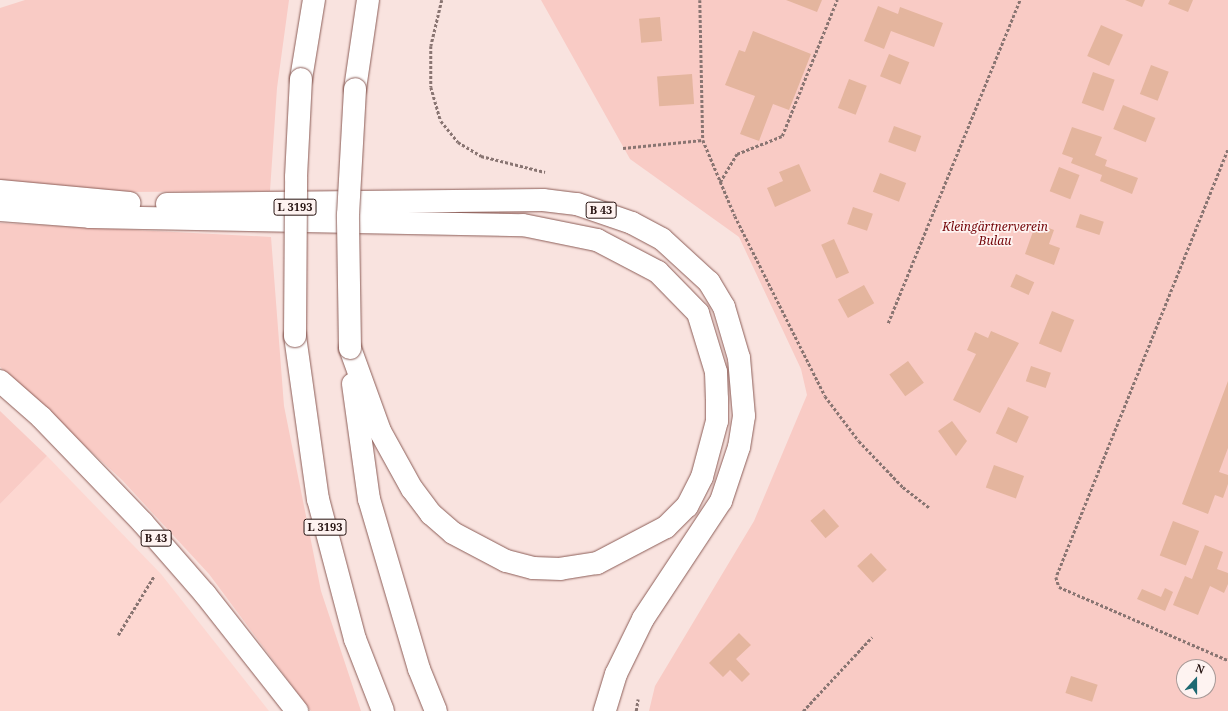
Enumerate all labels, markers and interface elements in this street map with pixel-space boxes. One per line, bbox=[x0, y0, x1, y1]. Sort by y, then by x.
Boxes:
road number: L 3193 bbox=[273, 198, 317, 216]
road number: B 43 bbox=[585, 201, 617, 219]
park label: Kleingärtnerverein Bulau bbox=[942, 220, 1048, 248]
road number: L 3193 bbox=[303, 518, 347, 536]
road number: B 43 bbox=[140, 529, 172, 547]
north arrow bbox=[1176, 659, 1216, 699]
text: N bbox=[1193, 660, 1207, 677]

